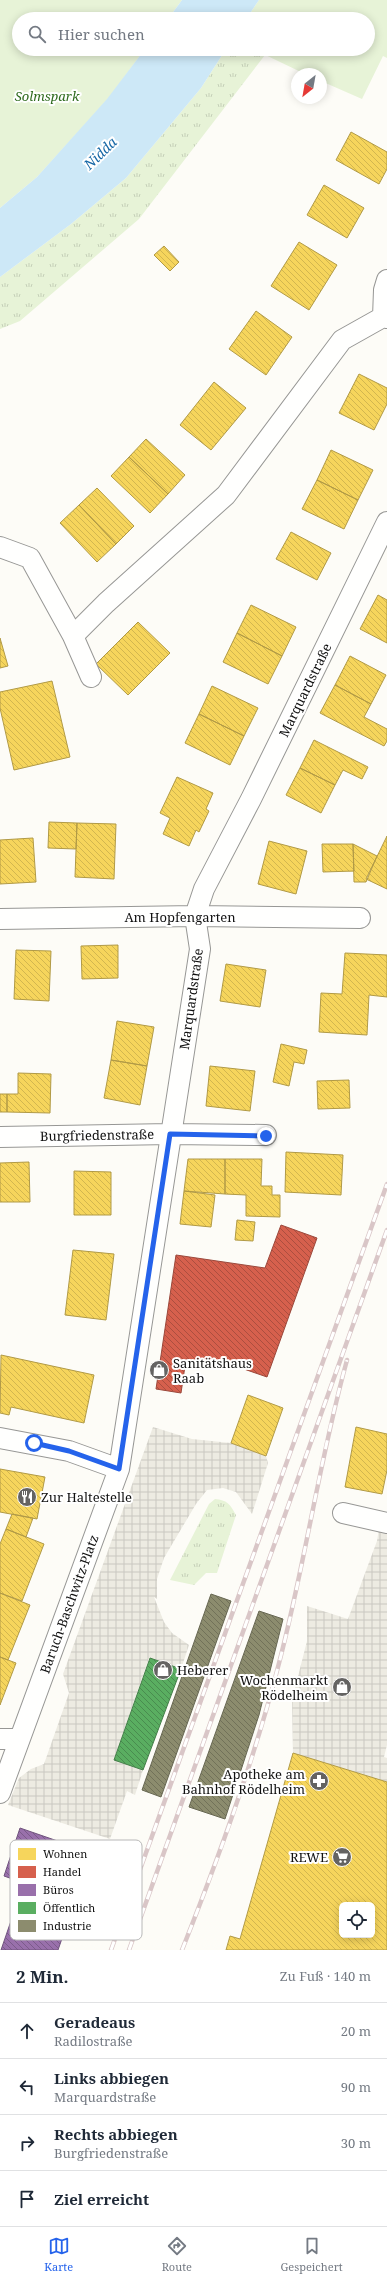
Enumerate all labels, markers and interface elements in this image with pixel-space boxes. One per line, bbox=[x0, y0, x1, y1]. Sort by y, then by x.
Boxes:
search box bbox=[12, 12, 375, 56]
icon: search bbox=[26, 23, 48, 45]
text: Hier suchen bbox=[58, 24, 145, 44]
north arrow bbox=[291, 68, 327, 104]
park label: Solmspark bbox=[15, 87, 80, 105]
water label: Nidda bbox=[79, 132, 121, 174]
street label: Marquardstraße bbox=[274, 640, 336, 740]
street label: Am Hopfengarten bbox=[124, 908, 236, 926]
street label: Marquardstraße bbox=[175, 947, 207, 1051]
street label: Burgfriedenstraße bbox=[40, 1125, 154, 1145]
route end bbox=[257, 1127, 275, 1145]
place label: Sanitätshaus Raab bbox=[173, 1354, 252, 1387]
shop icon: Sanitätshaus Raab bbox=[148, 1359, 170, 1381]
route start bbox=[25, 1434, 43, 1452]
restaurant icon: Zur Haltestelle bbox=[16, 1486, 38, 1508]
place label: Zur Haltestelle bbox=[41, 1488, 132, 1506]
street label: Baruch-Baschwitz-Platz bbox=[36, 1532, 102, 1676]
shop icon: Heberer bbox=[152, 1659, 174, 1681]
place label: Heberer bbox=[177, 1661, 228, 1679]
place label: Wochenmarkt Rödelheim bbox=[240, 1671, 328, 1704]
shop icon: Wochenmarkt Rödelheim bbox=[331, 1676, 353, 1698]
place label: Apotheke am Bahnhof Rödelheim bbox=[182, 1765, 305, 1798]
pharmacy icon: Apotheke am Bahnhof Rödelheim bbox=[308, 1770, 330, 1792]
legend bbox=[10, 1840, 142, 1940]
text: Wohnen bbox=[43, 1846, 87, 1861]
supermarket icon: REWE bbox=[331, 1846, 353, 1868]
place label: REWE bbox=[290, 1848, 328, 1866]
text: Handel bbox=[43, 1864, 82, 1879]
text: Büros bbox=[43, 1882, 74, 1897]
text: Öffentlich bbox=[43, 1900, 95, 1915]
map controls bbox=[339, 1902, 375, 1938]
button: locate bbox=[339, 1902, 375, 1938]
text: Industrie bbox=[43, 1918, 91, 1933]
text: 2 Min. bbox=[16, 1965, 69, 1988]
text: Zu Fuß · 140 m bbox=[280, 1967, 371, 1985]
text: Geradeaus bbox=[54, 2012, 135, 2032]
icon: ahead bbox=[16, 2020, 38, 2042]
text: 20 m bbox=[341, 2022, 371, 2040]
text: Radilostraße bbox=[54, 2032, 133, 2050]
text: Links abbiegen bbox=[54, 2068, 169, 2088]
icon: left bbox=[16, 2076, 38, 2098]
text: 90 m bbox=[341, 2078, 371, 2096]
text: Marquardstraße bbox=[54, 2088, 156, 2106]
text: Rechts abbiegen bbox=[54, 2124, 178, 2144]
icon: right bbox=[16, 2132, 38, 2154]
text: 30 m bbox=[341, 2134, 371, 2152]
text: Burgfriedenstraße bbox=[54, 2144, 168, 2162]
icon: arrive bbox=[16, 2188, 38, 2210]
text: Ziel erreicht bbox=[54, 2189, 149, 2209]
tab: Karte bbox=[44, 2235, 73, 2274]
tab: Route bbox=[162, 2235, 192, 2274]
tab: Gespeichert bbox=[281, 2235, 343, 2274]

